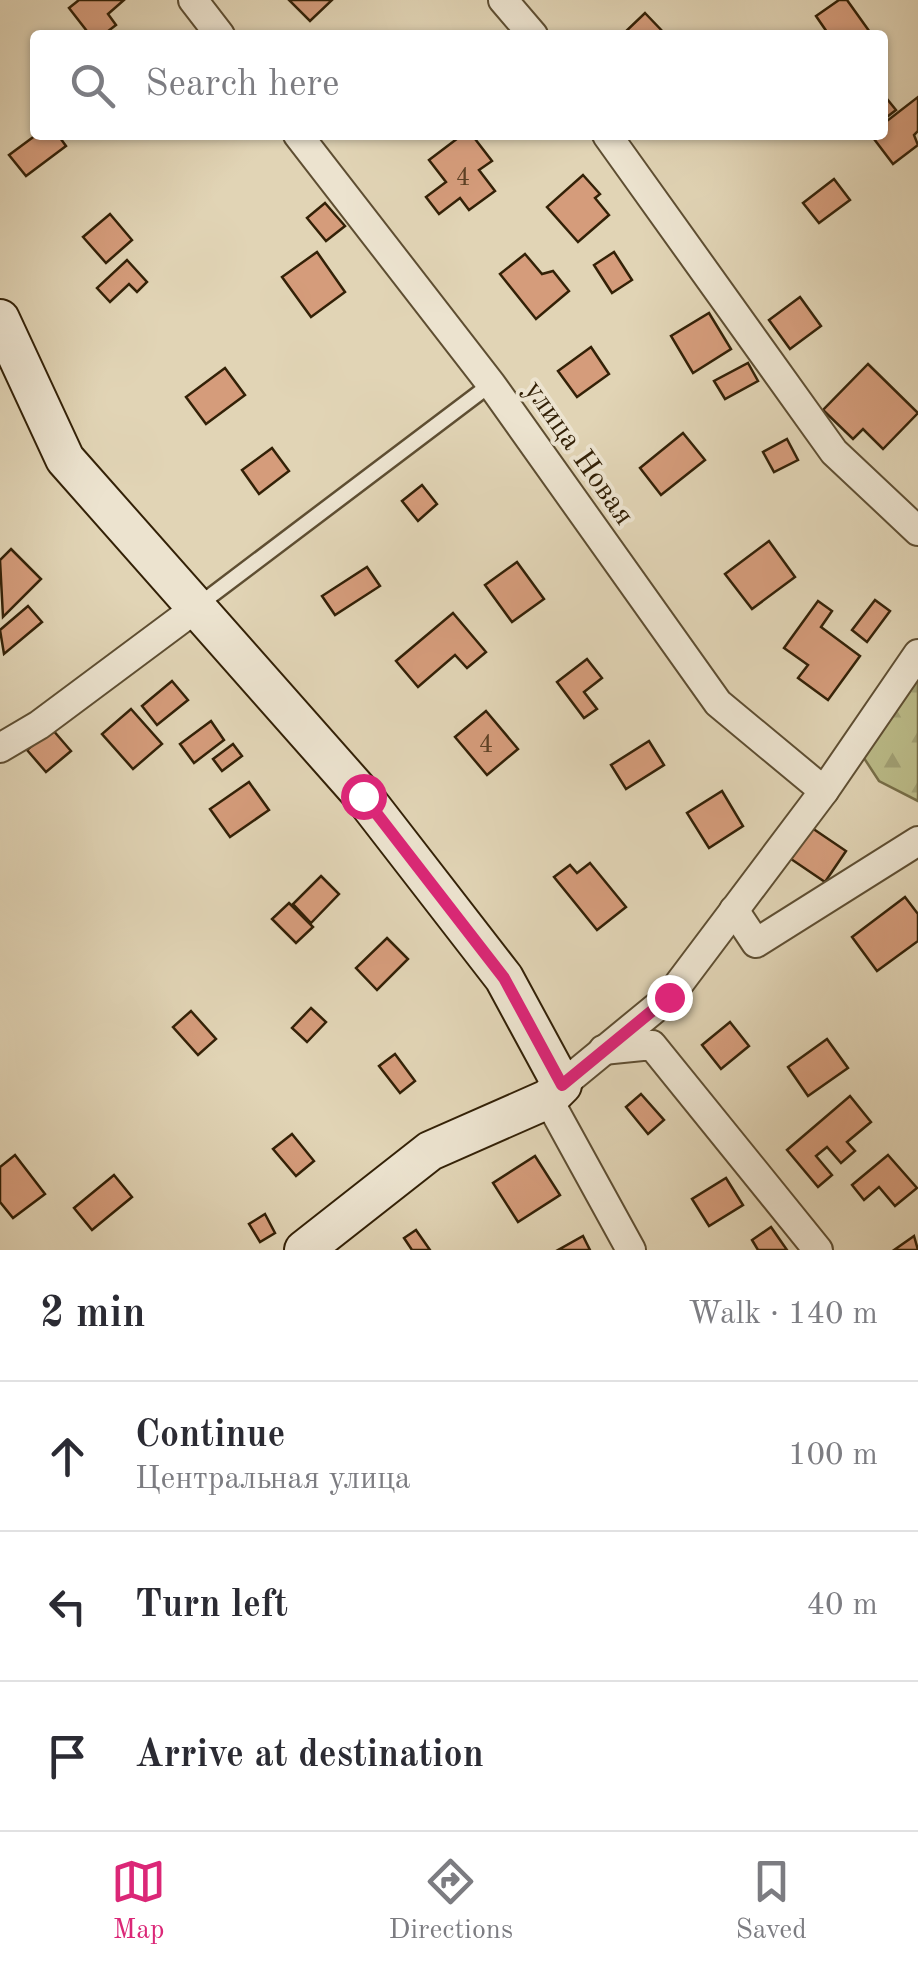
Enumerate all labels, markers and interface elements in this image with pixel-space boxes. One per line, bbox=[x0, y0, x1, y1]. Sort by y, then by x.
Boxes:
search box bbox=[30, 30, 888, 140]
icon: search bbox=[65, 58, 120, 113]
text: Search here bbox=[145, 66, 340, 104]
house number: 4 bbox=[456, 166, 470, 191]
street label: улица Новая bbox=[518, 376, 639, 531]
house number: 4 bbox=[479, 733, 493, 758]
route start bbox=[341, 774, 387, 820]
route end bbox=[647, 975, 693, 1021]
text: 2 min bbox=[40, 1294, 146, 1336]
text: Walk · 140 m bbox=[688, 1299, 878, 1331]
text: Continue bbox=[135, 1417, 285, 1455]
icon: ahead bbox=[40, 1429, 95, 1484]
text: 100 m bbox=[788, 1440, 878, 1472]
text: Центральная улица bbox=[135, 1464, 411, 1496]
icon: left bbox=[40, 1579, 95, 1634]
text: Turn left bbox=[135, 1587, 288, 1625]
text: 40 m bbox=[807, 1590, 878, 1622]
icon: arrive bbox=[40, 1729, 95, 1784]
text: Arrive at destination bbox=[135, 1737, 484, 1775]
tab: Map bbox=[111, 1854, 166, 1949]
tab: Directions bbox=[389, 1854, 513, 1949]
tab: Saved bbox=[735, 1854, 807, 1949]

